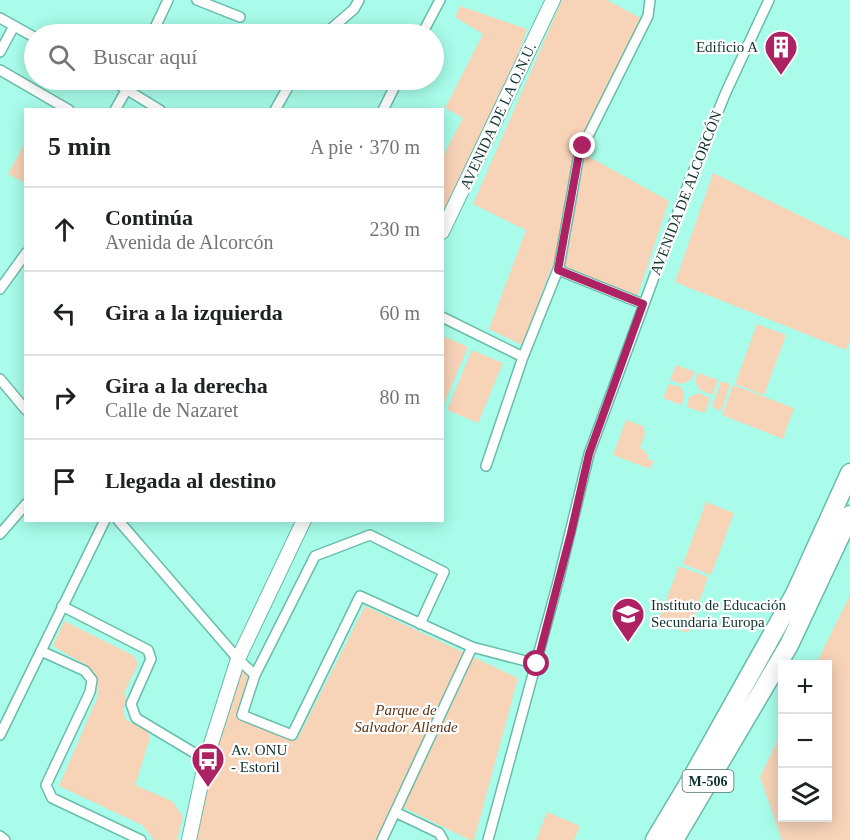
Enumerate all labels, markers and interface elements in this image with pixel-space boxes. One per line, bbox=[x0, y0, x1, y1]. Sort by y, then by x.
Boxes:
search box bbox=[24, 24, 444, 90]
building icon: Edificio A bbox=[763, 29, 799, 76]
place label: Edificio A bbox=[696, 39, 758, 55]
street label: AVENIDA DE LA O.N.U. bbox=[457, 40, 539, 192]
icon: search bbox=[45, 41, 78, 74]
text: Buscar aquí bbox=[93, 44, 197, 69]
street label: AVENIDA DE ALCORCÓN bbox=[647, 108, 725, 277]
text: 5 min bbox=[48, 132, 111, 161]
route end bbox=[569, 132, 595, 158]
text: A pie · 370 m bbox=[310, 136, 420, 158]
text: Continúa bbox=[105, 205, 193, 230]
icon: ahead bbox=[48, 213, 81, 246]
text: 230 m bbox=[369, 218, 420, 240]
text: Avenida de Alcorcón bbox=[105, 231, 273, 253]
icon: left bbox=[48, 297, 81, 330]
text: Gira a la izquierda bbox=[105, 300, 283, 325]
text: 60 m bbox=[379, 302, 420, 324]
text: Gira a la derecha bbox=[105, 373, 268, 398]
icon: right bbox=[48, 381, 81, 414]
text: 80 m bbox=[379, 386, 420, 408]
text: Calle de Nazaret bbox=[105, 399, 238, 421]
icon: arrive bbox=[48, 465, 81, 498]
text: Llegada al destino bbox=[105, 468, 276, 493]
school or university icon: Instituto de Educación Secundaria Europa bbox=[610, 596, 646, 643]
place label: Instituto de Educación Secundaria Europa bbox=[651, 597, 786, 630]
route start bbox=[523, 650, 549, 676]
map controls bbox=[778, 660, 832, 822]
button: + bbox=[778, 660, 832, 714]
park label: Parque de Salvador Allende bbox=[354, 702, 458, 735]
button: − bbox=[778, 714, 832, 768]
bus stop icon: Av. ONU - Estoril bbox=[190, 741, 226, 788]
place label: Av. ONU - Estoril bbox=[231, 742, 287, 775]
button: layers bbox=[778, 768, 832, 822]
road number: M-506 bbox=[682, 770, 734, 792]

